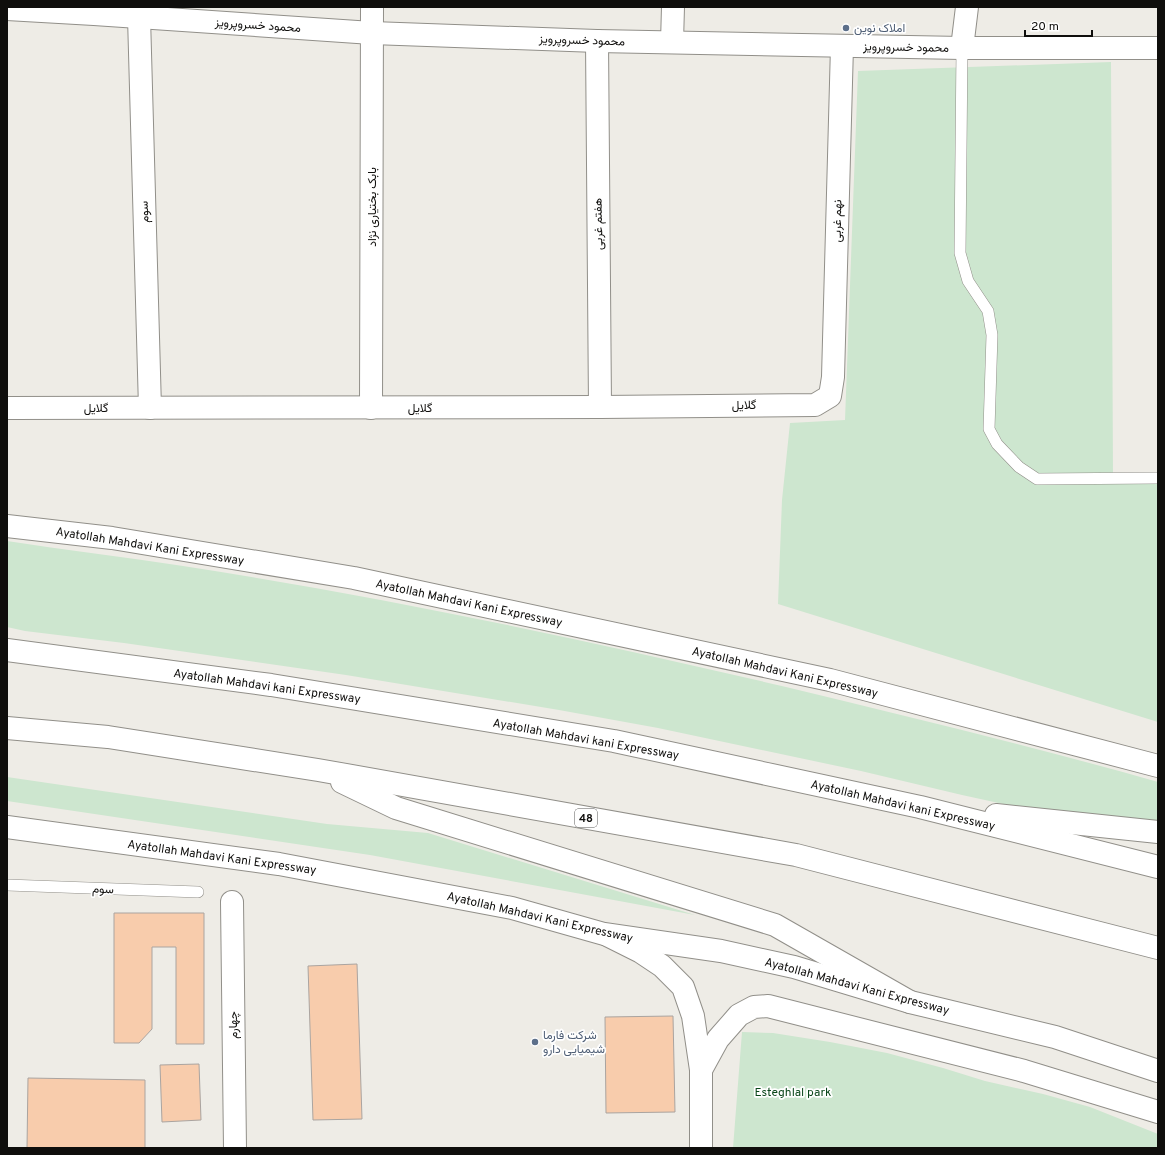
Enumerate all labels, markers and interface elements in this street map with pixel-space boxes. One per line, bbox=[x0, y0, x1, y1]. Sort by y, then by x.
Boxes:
scale bar bbox=[1025, 12, 1092, 38]
street label: محمود خسروپرویز bbox=[213, 15, 301, 37]
text: 20 m bbox=[1031, 19, 1059, 35]
place label: املاک نوین bbox=[854, 21, 905, 37]
marker: املاک نوین bbox=[841, 23, 851, 33]
street label: محمود خسروپرویز bbox=[538, 31, 625, 50]
street label: محمود خسروپرویز bbox=[862, 39, 949, 57]
street label: بابک بختیاری نژاد bbox=[365, 167, 381, 247]
street label: هفتم غربی bbox=[591, 198, 607, 250]
street label: نهم غربی bbox=[830, 199, 846, 243]
street label: سوم bbox=[137, 201, 153, 223]
street label: گلایل bbox=[732, 398, 757, 414]
street label: گلایل bbox=[84, 401, 108, 417]
street label: گلایل bbox=[408, 401, 432, 417]
street label: Ayatollah Mahdavi Kani Expressway bbox=[54, 524, 245, 570]
street label: Ayatollah Mahdavi Kani Expressway bbox=[374, 576, 564, 632]
street label: Ayatollah Mahdavi Kani Expressway bbox=[690, 644, 879, 702]
street label: Ayatollah Mahdavi kani Expressway bbox=[172, 666, 362, 708]
street label: Ayatollah Mahdavi kani Expressway bbox=[491, 716, 680, 764]
street label: Ayatollah Mahdavi kani Expressway bbox=[809, 777, 997, 835]
road number: 48 bbox=[575, 809, 597, 827]
street label: Ayatollah Mahdavi Kani Expressway bbox=[126, 837, 317, 879]
street label: سوم bbox=[92, 882, 114, 898]
street label: Ayatollah Mahdavi Kani Expressway bbox=[445, 889, 634, 947]
street label: Ayatollah Mahdavi Kani Expressway bbox=[763, 955, 951, 1019]
street label: چهارم bbox=[226, 1011, 242, 1039]
place label: شرکت فارما شیمیایی دارو bbox=[543, 1028, 605, 1058]
marker: شرکت فارما شیمیایی دارو bbox=[530, 1037, 540, 1047]
park label: Esteghlal park bbox=[755, 1085, 831, 1101]

